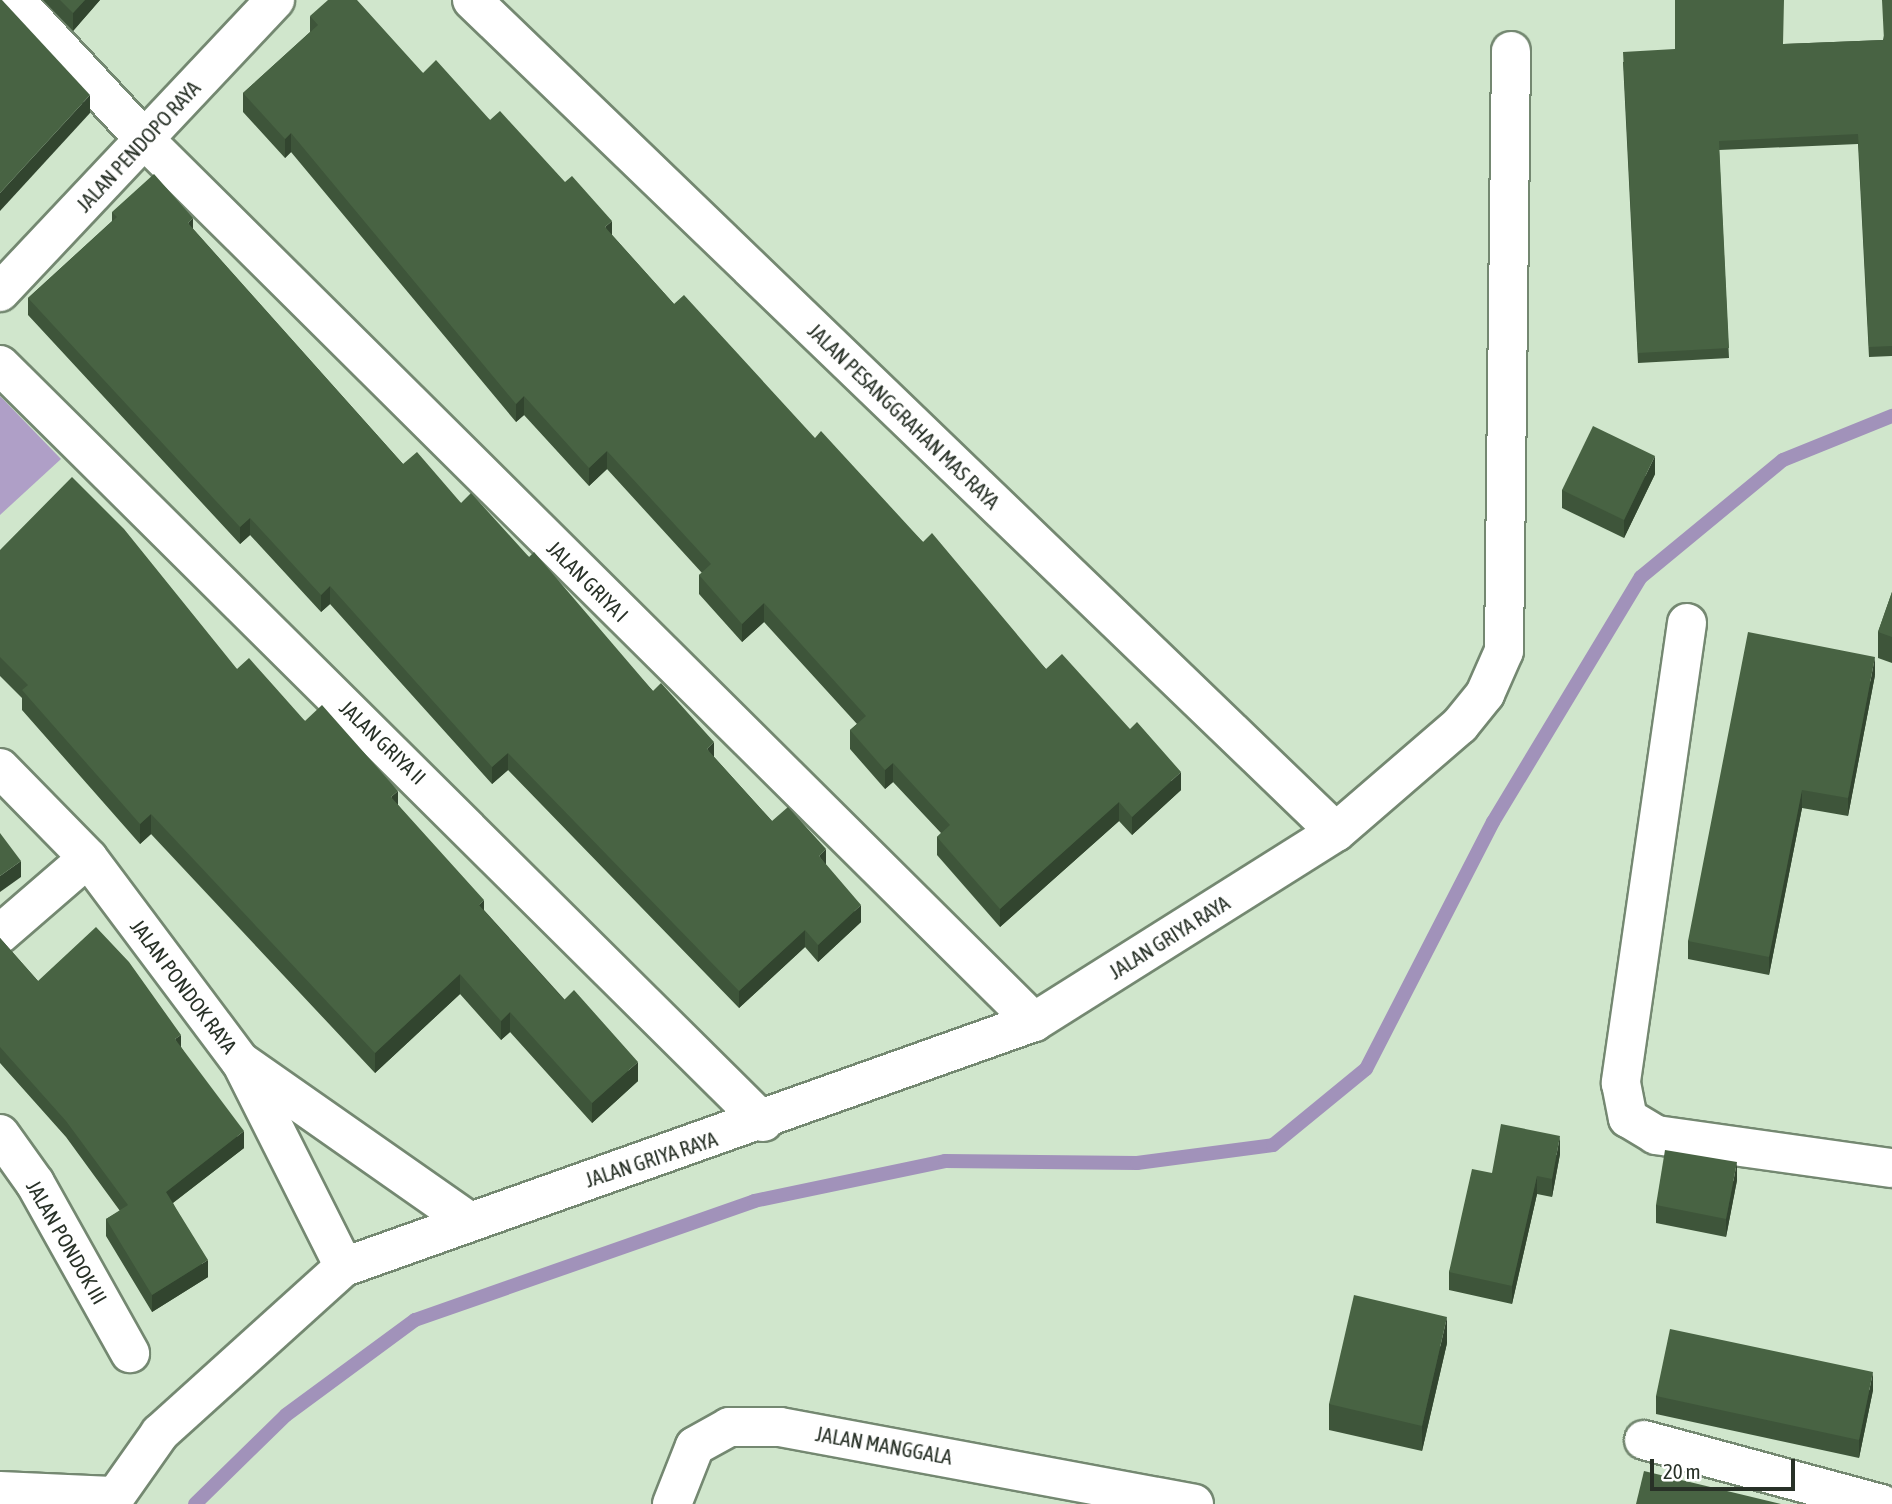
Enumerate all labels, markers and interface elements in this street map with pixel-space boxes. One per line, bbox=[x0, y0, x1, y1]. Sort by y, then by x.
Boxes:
street label: JALAN PENDOPO RAYA bbox=[71, 75, 205, 217]
street label: JALAN PESANGGRAHAN MAS RAYA bbox=[803, 318, 1005, 514]
street label: JALAN GRIYA I bbox=[542, 535, 634, 627]
street label: JALAN GRIYA II bbox=[335, 695, 431, 789]
street label: JALAN GRIYA RAYA bbox=[1104, 890, 1234, 984]
street label: JALAN PONDOK RAYA bbox=[125, 914, 243, 1058]
street label: JALAN GRIYA RAYA bbox=[582, 1126, 720, 1192]
street label: JALAN PONDOK III bbox=[21, 1176, 113, 1308]
street label: JALAN MANGGALA bbox=[814, 1421, 954, 1469]
scale bar bbox=[1654, 1444, 1799, 1488]
text: 20 m bbox=[1663, 1459, 1701, 1483]

